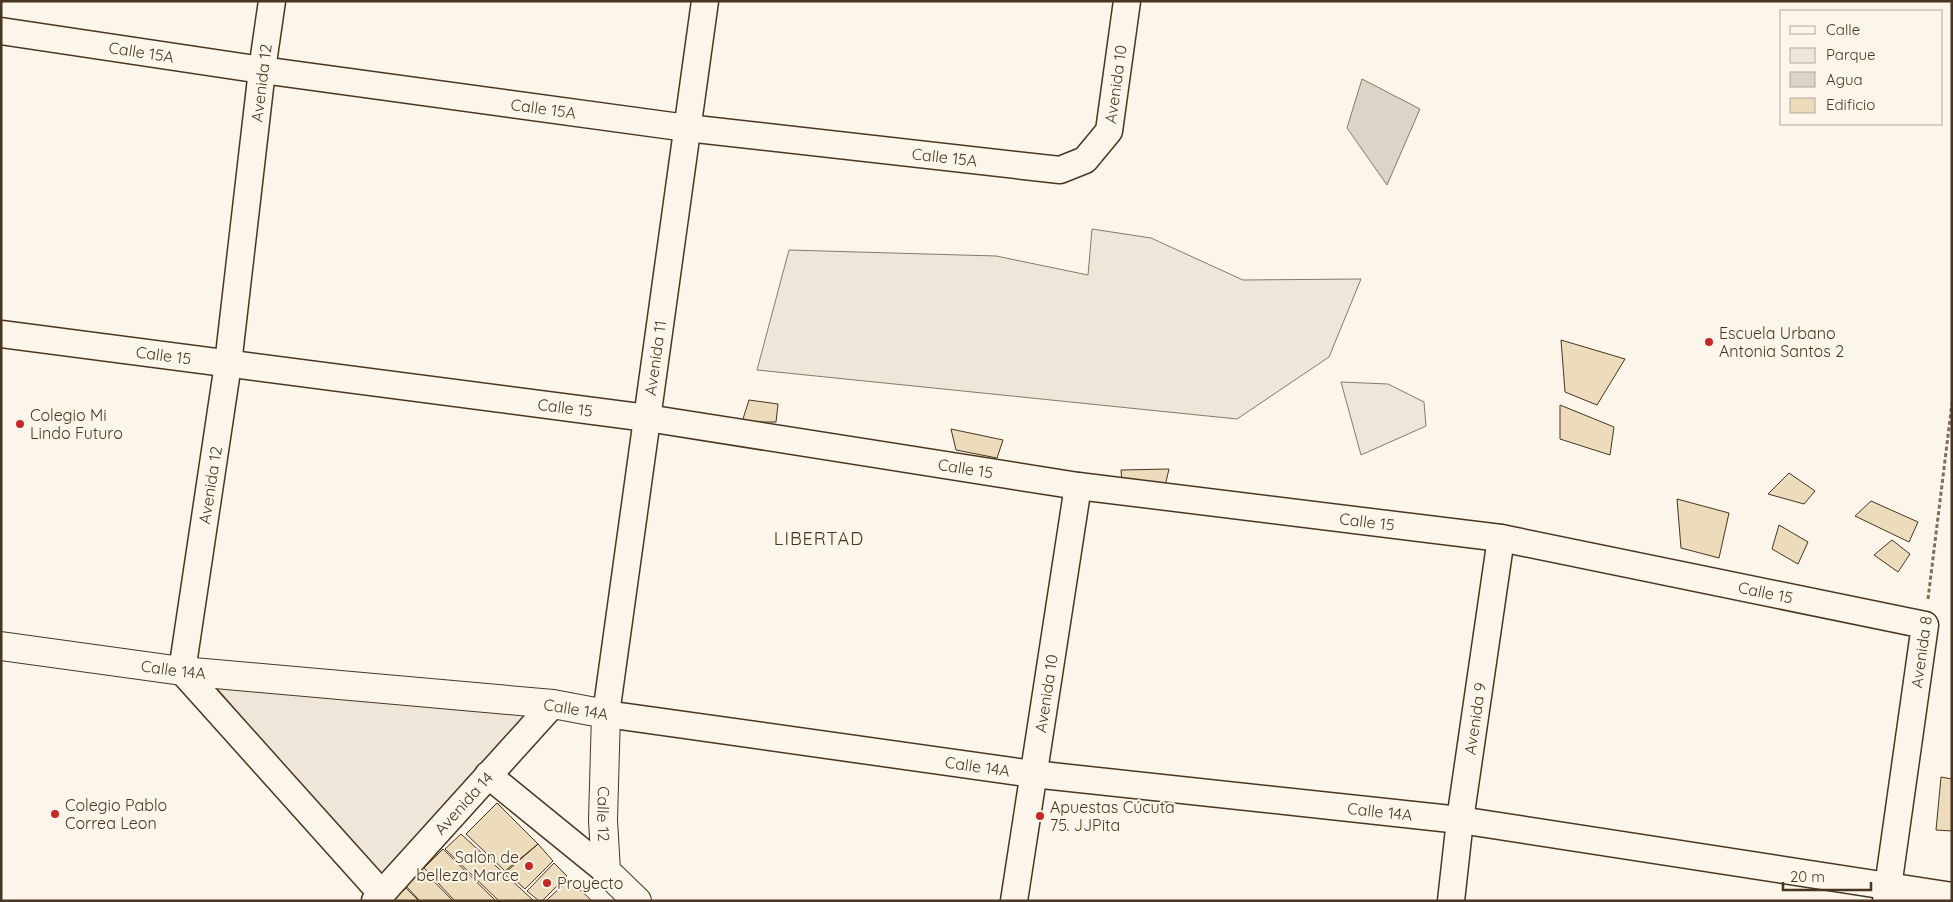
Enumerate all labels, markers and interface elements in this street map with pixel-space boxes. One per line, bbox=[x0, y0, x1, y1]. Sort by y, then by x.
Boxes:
legend bbox=[1780, 10, 1943, 125]
text: Calle bbox=[1826, 20, 1860, 39]
street label: Calle 15A bbox=[107, 37, 175, 67]
street label: Avenida 12 bbox=[246, 43, 276, 123]
street label: Avenida 10 bbox=[1100, 44, 1131, 125]
text: Parque bbox=[1826, 45, 1876, 64]
text: Agua bbox=[1826, 70, 1863, 89]
street label: Calle 15A bbox=[510, 94, 577, 123]
text: Edificio bbox=[1826, 95, 1875, 114]
street label: Calle 15A bbox=[911, 143, 978, 171]
street label: Avenida 11 bbox=[640, 319, 670, 397]
place label: Escuela Urbano Antonia Santos 2 bbox=[1719, 323, 1844, 361]
marker: Escuela Urbano Antonia Santos 2 bbox=[1703, 336, 1715, 348]
street label: Calle 15 bbox=[135, 342, 192, 369]
street label: Calle 15 bbox=[536, 394, 594, 421]
place label: Colegio Mi Lindo Futuro bbox=[30, 405, 123, 443]
marker: Colegio Mi Lindo Futuro bbox=[14, 418, 26, 430]
street label: Avenida 12 bbox=[194, 445, 226, 525]
street label: Calle 15 bbox=[937, 454, 995, 482]
street label: Calle 15 bbox=[1338, 508, 1396, 535]
district label: LIBERTAD bbox=[774, 527, 864, 550]
street label: Calle 15 bbox=[1736, 577, 1795, 608]
street label: Avenida 8 bbox=[1906, 615, 1936, 689]
street label: Avenida 10 bbox=[1030, 653, 1062, 734]
street label: Calle 14A bbox=[140, 655, 207, 683]
street label: Avenida 9 bbox=[1460, 681, 1490, 756]
street label: Calle 14A bbox=[542, 694, 610, 724]
street label: Calle 14A bbox=[944, 752, 1011, 781]
street label: Avenida 14 bbox=[430, 767, 497, 839]
street label: Calle 12 bbox=[593, 786, 614, 842]
place label: Colegio Pablo Correa Leon bbox=[65, 795, 167, 833]
place label: Apuestas Cúcuta 75. JJPita bbox=[1050, 797, 1175, 835]
street label: Calle 14A bbox=[1346, 798, 1413, 825]
marker: Colegio Pablo Correa Leon bbox=[49, 808, 61, 820]
marker: Apuestas Cúcuta 75. JJPita bbox=[1034, 810, 1046, 822]
place label: Salon de belleza Marce bbox=[416, 847, 519, 885]
marker: Salon de belleza Marce bbox=[523, 860, 535, 872]
scale bar bbox=[1783, 860, 1870, 892]
text: 20 m bbox=[1790, 867, 1825, 886]
place label: Proyecto bbox=[557, 873, 623, 893]
marker: Proyecto bbox=[541, 877, 553, 889]

